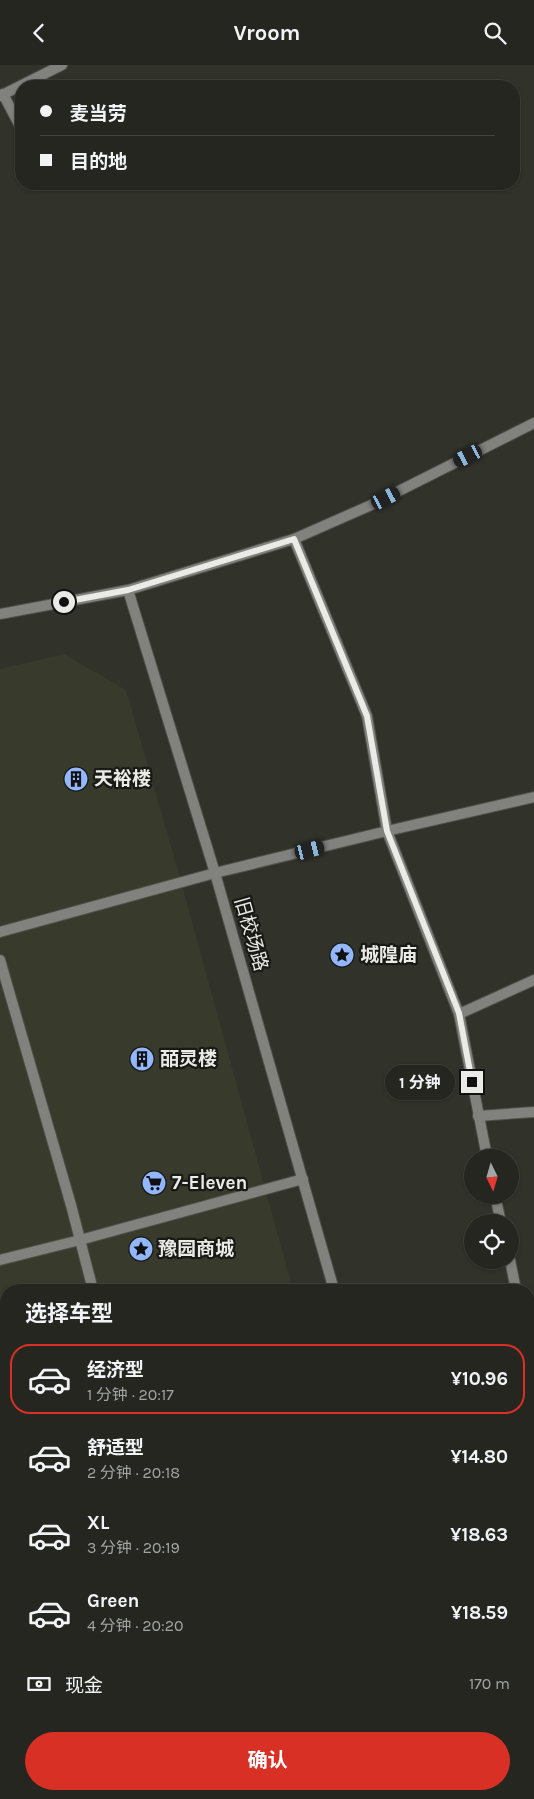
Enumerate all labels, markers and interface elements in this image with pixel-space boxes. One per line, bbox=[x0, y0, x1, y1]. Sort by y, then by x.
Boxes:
icon: back bbox=[25, 19, 53, 47]
icon: search bbox=[481, 19, 509, 47]
text: Vroom bbox=[234, 20, 300, 46]
text: 麦当劳 bbox=[70, 103, 127, 125]
text: 目的地 bbox=[70, 151, 127, 173]
car bbox=[451, 443, 484, 469]
car bbox=[369, 485, 402, 511]
route start bbox=[53, 591, 75, 613]
building icon: 天裕楼 bbox=[63, 766, 89, 792]
place label: 天裕楼 bbox=[94, 768, 151, 790]
car bbox=[293, 839, 326, 861]
street label: 旧校场路 bbox=[230, 894, 272, 974]
place icon: 城隍庙 bbox=[329, 942, 355, 968]
place label: 城隍庙 bbox=[360, 944, 417, 966]
building icon: 皕灵楼 bbox=[129, 1046, 155, 1072]
place label: 皕灵楼 bbox=[160, 1048, 217, 1070]
callout: 1 分钟 bbox=[384, 1065, 454, 1099]
route end bbox=[461, 1071, 483, 1093]
text: 1 分钟 bbox=[399, 1073, 441, 1092]
north arrow bbox=[464, 1149, 519, 1204]
map controls bbox=[464, 1149, 519, 1269]
supermarket icon: 7-Eleven bbox=[141, 1170, 167, 1196]
place label: 7-Eleven bbox=[172, 1172, 247, 1194]
button: locate bbox=[464, 1214, 519, 1269]
place icon: 豫园商城 bbox=[128, 1236, 154, 1262]
place label: 豫园商城 bbox=[158, 1238, 234, 1260]
text: 选择车型 bbox=[25, 1301, 113, 1327]
icon: car bbox=[27, 1357, 72, 1402]
text: 经济型 bbox=[87, 1359, 144, 1381]
text: ¥10.96 bbox=[451, 1368, 508, 1390]
text: 1 分钟 · 20:17 bbox=[87, 1385, 174, 1404]
icon: car bbox=[27, 1435, 72, 1480]
text: 舒适型 bbox=[87, 1437, 144, 1459]
text: ¥14.80 bbox=[450, 1446, 508, 1468]
text: 2 分钟 · 20:18 bbox=[87, 1463, 180, 1482]
text: XL bbox=[87, 1512, 109, 1534]
icon: car bbox=[27, 1513, 72, 1558]
text: ¥18.63 bbox=[450, 1524, 508, 1546]
text: 3 分钟 · 20:19 bbox=[87, 1538, 180, 1557]
text: Green bbox=[87, 1590, 139, 1612]
icon: car bbox=[27, 1591, 72, 1636]
text: ¥18.59 bbox=[451, 1602, 508, 1624]
text: 4 分钟 · 20:20 bbox=[87, 1616, 183, 1635]
icon: cash bbox=[25, 1670, 53, 1698]
text: 170 m bbox=[469, 1674, 510, 1693]
text: 现金 bbox=[65, 1675, 103, 1697]
button: 确认 bbox=[25, 1732, 510, 1790]

